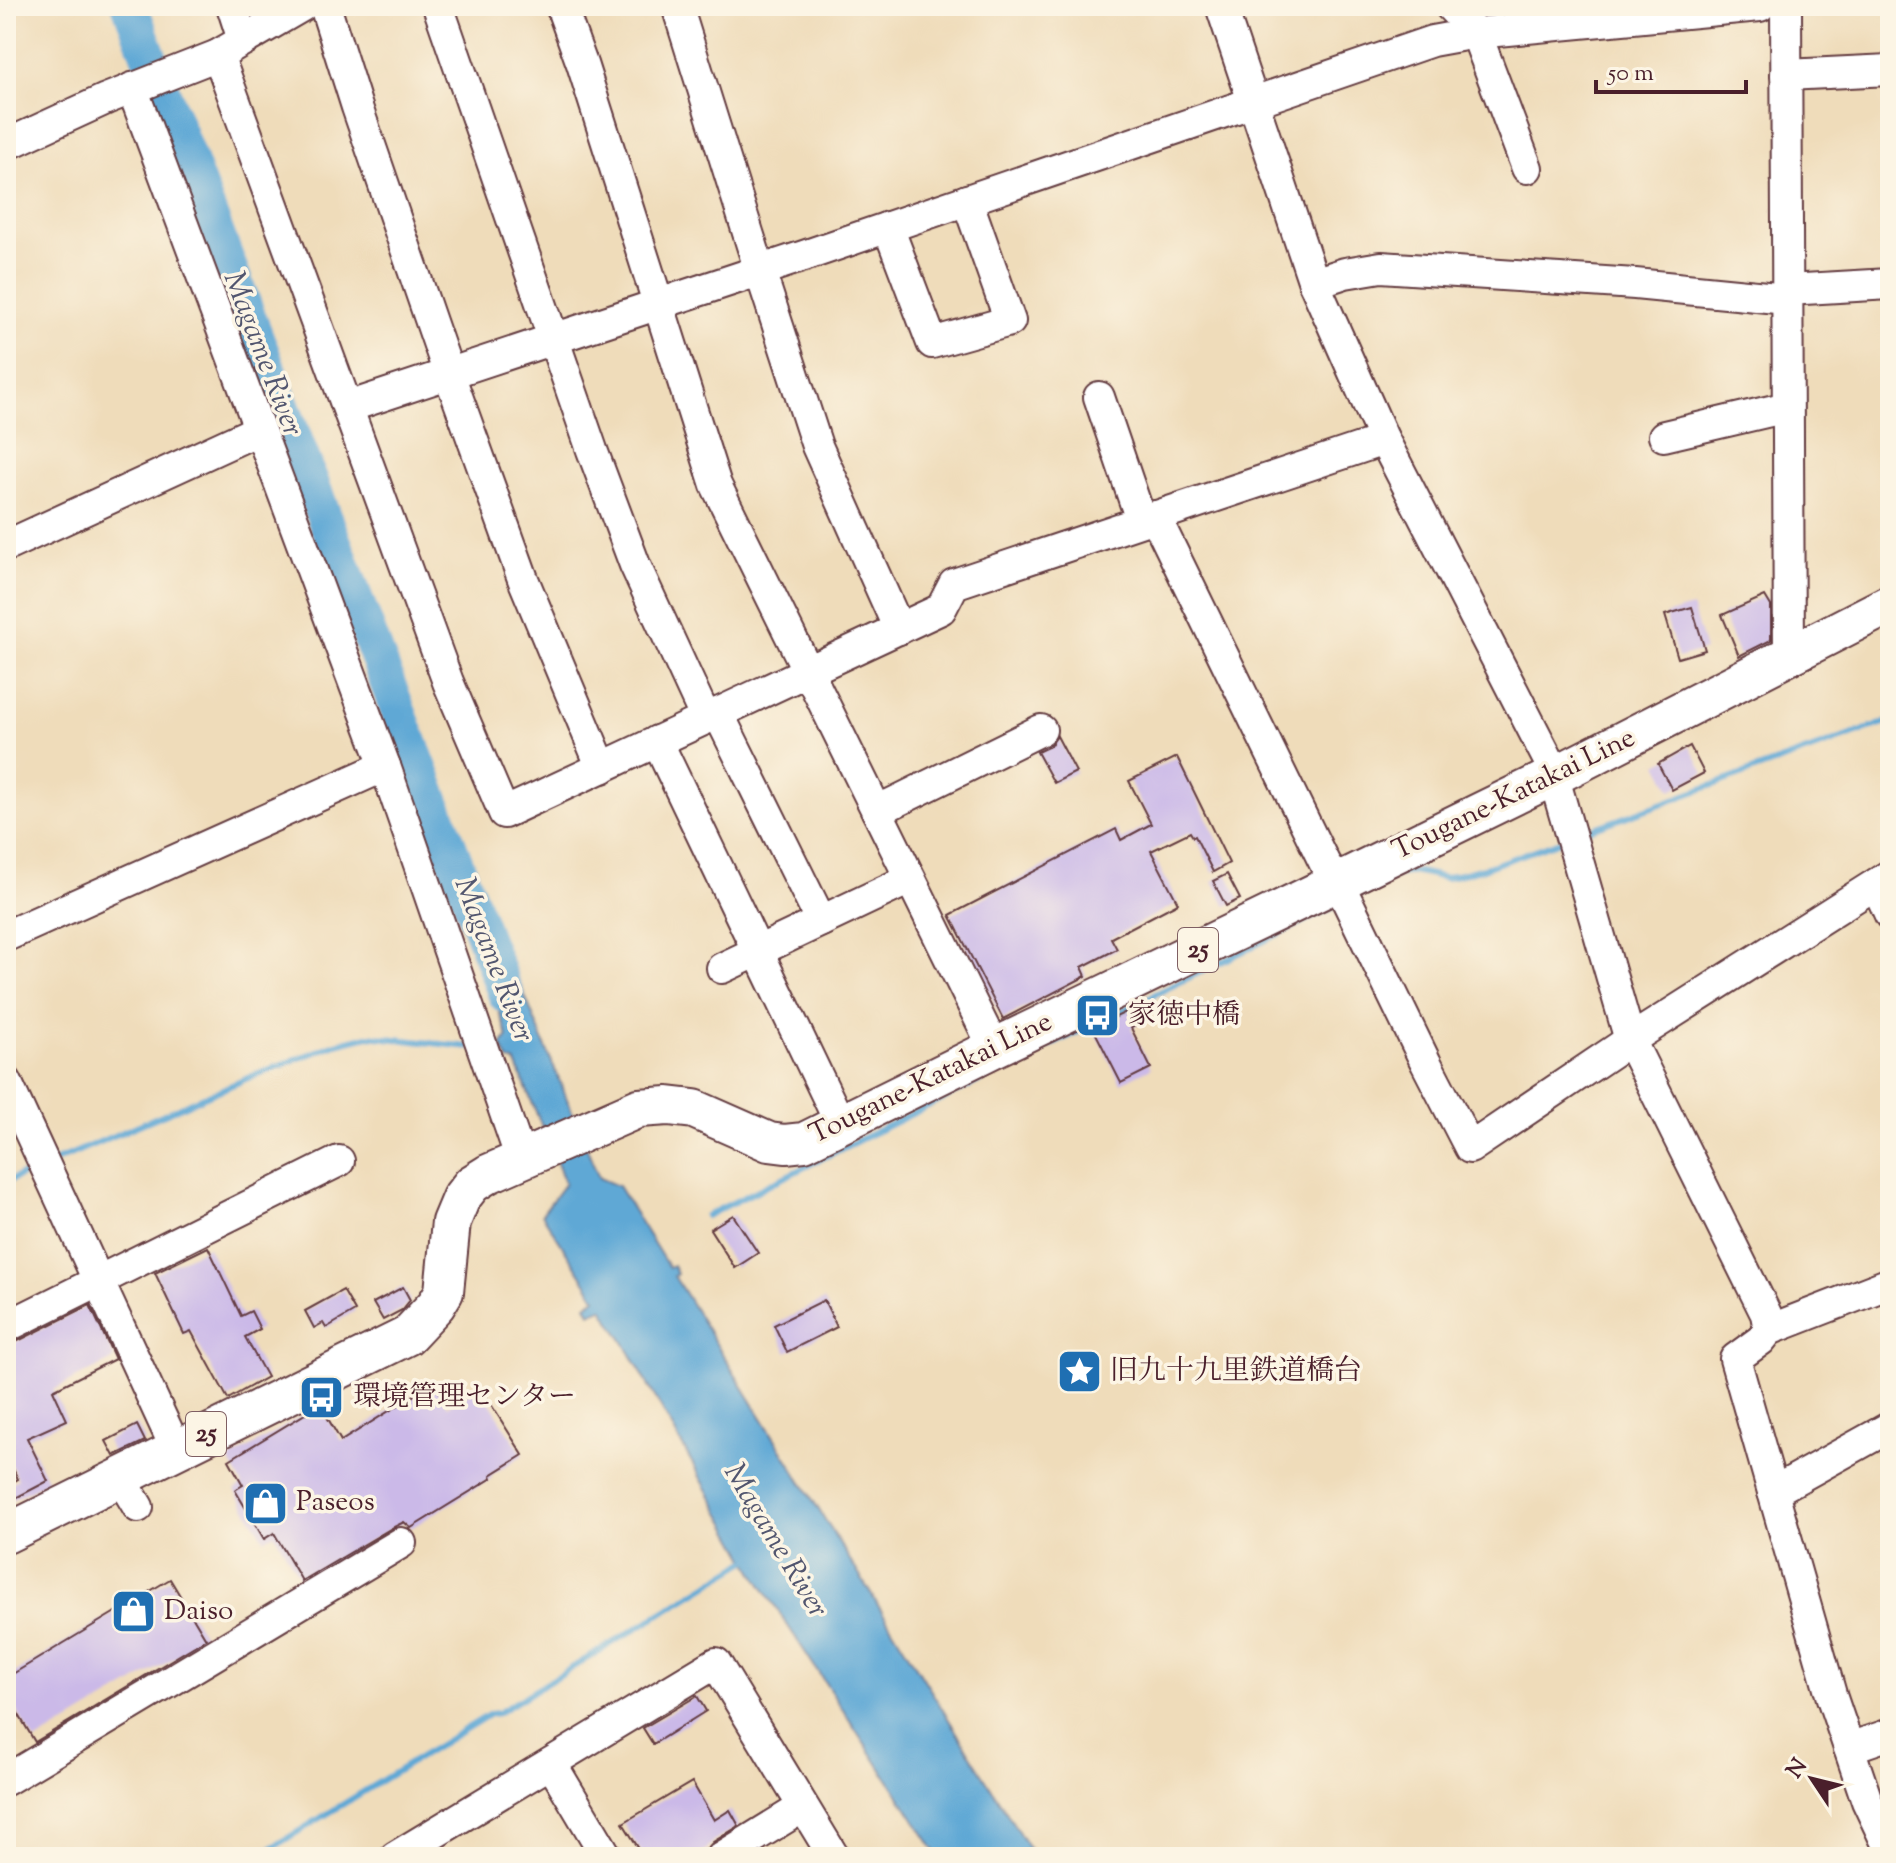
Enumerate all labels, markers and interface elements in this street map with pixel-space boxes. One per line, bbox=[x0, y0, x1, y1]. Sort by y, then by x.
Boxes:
scale bar bbox=[1596, 44, 1746, 94]
text: 50 m bbox=[1606, 57, 1654, 91]
water label: Magame River bbox=[211, 265, 313, 443]
street label: Tougane-Katakai Line bbox=[1386, 719, 1642, 871]
water label: Magame River bbox=[442, 871, 544, 1049]
road number: 25 bbox=[1178, 928, 1218, 972]
bus stop icon: 家徳中橋 bbox=[1073, 992, 1121, 1040]
place label: 家徳中橋 bbox=[1128, 996, 1240, 1036]
street label: Tougane-Katakai Line bbox=[803, 1003, 1059, 1155]
place icon: 旧九十九里鉄道橋台 bbox=[1055, 1348, 1103, 1396]
place label: 旧九十九里鉄道橋台 bbox=[1110, 1352, 1362, 1392]
bus stop icon: 環境管理センター bbox=[298, 1374, 346, 1422]
place label: 環境管理センター bbox=[353, 1378, 576, 1418]
road number: 25 bbox=[186, 1412, 226, 1456]
water label: Magame River bbox=[712, 1456, 838, 1627]
shop icon: Paseos bbox=[241, 1479, 289, 1527]
place label: Paseos bbox=[296, 1483, 375, 1523]
shop icon: Daiso bbox=[109, 1588, 157, 1636]
place label: Daiso bbox=[164, 1592, 233, 1632]
north arrow bbox=[1772, 1739, 1852, 1819]
text: N bbox=[1780, 1753, 1816, 1786]

